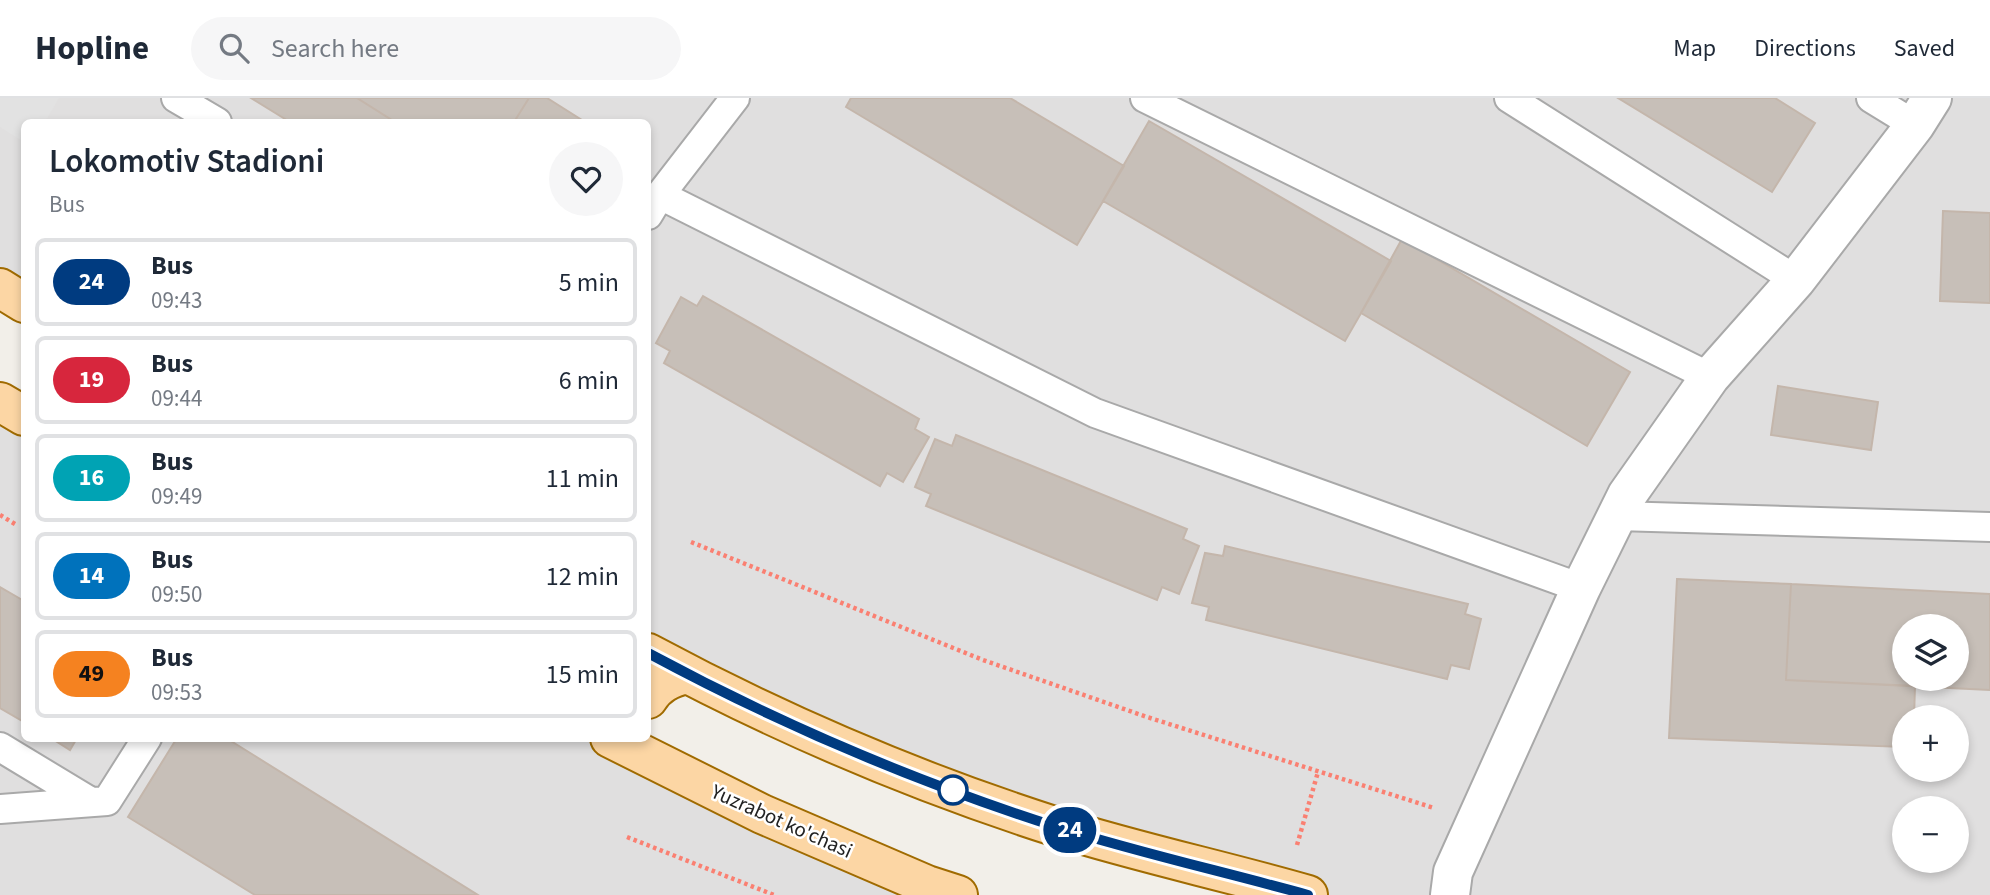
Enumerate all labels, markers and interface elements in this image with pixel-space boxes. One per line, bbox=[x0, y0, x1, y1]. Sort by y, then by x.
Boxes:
search box bbox=[191, 17, 681, 80]
text: Hopline bbox=[35, 25, 149, 72]
icon: search bbox=[215, 29, 253, 67]
text: Search here bbox=[271, 30, 399, 67]
text: Map bbox=[1673, 31, 1716, 66]
text: Directions bbox=[1754, 31, 1856, 66]
text: Saved bbox=[1894, 31, 1955, 66]
text: Lokomotiv Stadioni bbox=[49, 138, 324, 185]
button: heart bbox=[549, 142, 623, 216]
text: Bus bbox=[49, 188, 85, 221]
text: Bus bbox=[151, 247, 193, 284]
text: 24 bbox=[79, 264, 104, 299]
text: 5 min bbox=[559, 264, 619, 301]
text: 09:43 bbox=[151, 284, 202, 317]
text: Bus bbox=[151, 345, 193, 382]
text: 19 bbox=[79, 362, 104, 397]
text: 6 min bbox=[559, 362, 619, 399]
text: 09:44 bbox=[151, 382, 202, 415]
text: Bus bbox=[151, 443, 193, 480]
text: 16 bbox=[79, 460, 104, 495]
text: 11 min bbox=[546, 460, 619, 497]
text: 09:49 bbox=[151, 480, 202, 513]
text: Bus bbox=[151, 541, 193, 578]
text: 14 bbox=[79, 558, 104, 593]
text: 12 min bbox=[546, 558, 619, 595]
text: 09:50 bbox=[151, 578, 202, 611]
map controls bbox=[1892, 614, 1969, 873]
button: layers bbox=[1892, 614, 1969, 691]
text: Bus bbox=[151, 639, 193, 676]
text: 49 bbox=[79, 656, 104, 691]
text: 15 min bbox=[546, 656, 619, 693]
text: 09:53 bbox=[151, 676, 202, 709]
button: + bbox=[1892, 705, 1969, 782]
unlabelled marker bbox=[938, 775, 968, 805]
street label: Yuzrabot ko'chasi bbox=[706, 776, 857, 866]
button: − bbox=[1892, 796, 1969, 873]
line badge: 24 bbox=[1038, 807, 1102, 853]
text: 24 bbox=[1057, 812, 1083, 847]

